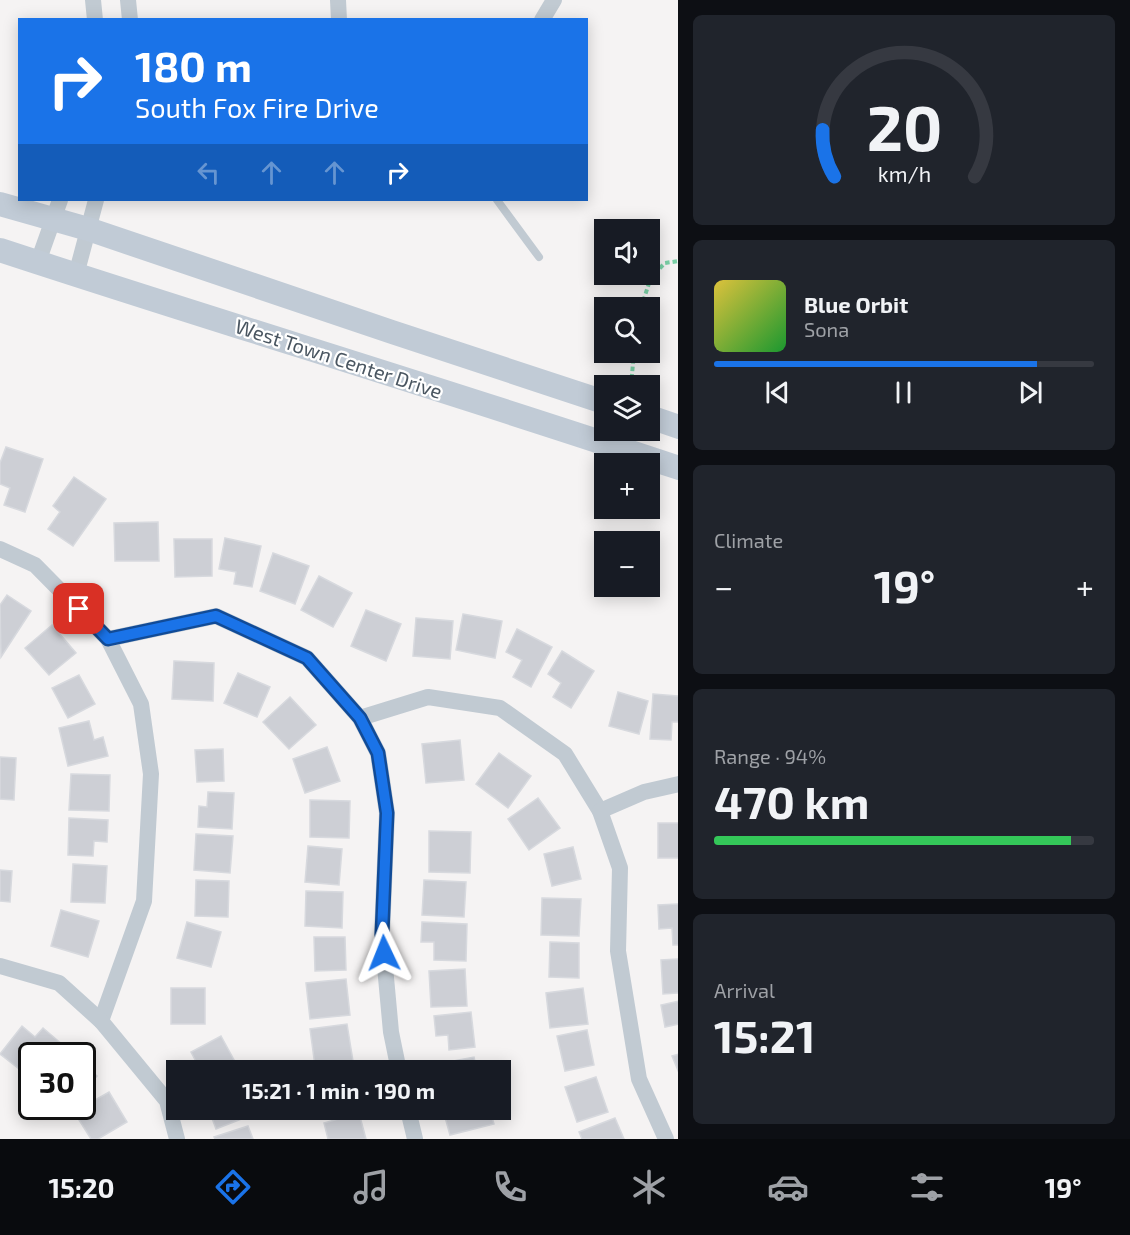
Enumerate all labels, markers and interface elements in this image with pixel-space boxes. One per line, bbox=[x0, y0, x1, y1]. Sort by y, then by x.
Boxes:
text: 180 m bbox=[135, 40, 252, 90]
icon: right bbox=[36, 42, 114, 120]
text: 20 bbox=[866, 89, 942, 164]
text: South Fox Fire Drive bbox=[135, 91, 379, 123]
icon: left bbox=[192, 156, 225, 189]
icon: ahead bbox=[255, 156, 288, 189]
icon: ahead bbox=[318, 156, 351, 189]
icon: right bbox=[381, 156, 414, 189]
text: km/h bbox=[877, 161, 931, 186]
map controls bbox=[594, 219, 660, 597]
button: sound bbox=[594, 219, 660, 285]
text: Blue Orbit bbox=[804, 291, 908, 317]
button: search bbox=[594, 297, 660, 363]
street label: West Town Center Drive bbox=[233, 313, 445, 403]
text: Sona bbox=[804, 317, 849, 341]
button: layers bbox=[594, 375, 660, 441]
icon: previous bbox=[761, 376, 794, 409]
icon: pause bbox=[887, 376, 920, 409]
icon: next bbox=[1014, 376, 1047, 409]
button: + bbox=[594, 453, 660, 519]
text: Climate bbox=[714, 528, 783, 552]
button: − bbox=[594, 531, 660, 597]
text: 19° bbox=[874, 558, 935, 612]
text: − bbox=[714, 566, 733, 606]
text: + bbox=[1076, 566, 1094, 606]
pin bbox=[53, 583, 104, 634]
icon: arrive bbox=[62, 592, 95, 625]
text: Range · 94% bbox=[714, 744, 826, 768]
text: 470 km bbox=[714, 774, 869, 828]
position arrow bbox=[352, 921, 416, 985]
text: Arrival bbox=[714, 978, 775, 1002]
text: 15:21 bbox=[714, 1008, 815, 1062]
speed limit sign: 30 bbox=[18, 1042, 96, 1120]
text: 15:21 · 1 min · 190 m bbox=[242, 1077, 435, 1103]
icon: directions bbox=[212, 1166, 254, 1208]
icon: music bbox=[350, 1166, 392, 1208]
icon: phone bbox=[489, 1166, 531, 1208]
icon: climate bbox=[628, 1166, 670, 1208]
icon: car bbox=[767, 1166, 809, 1208]
icon: filters bbox=[906, 1166, 948, 1208]
text: 15:20 bbox=[48, 1171, 115, 1203]
text: 19° bbox=[1045, 1171, 1082, 1203]

